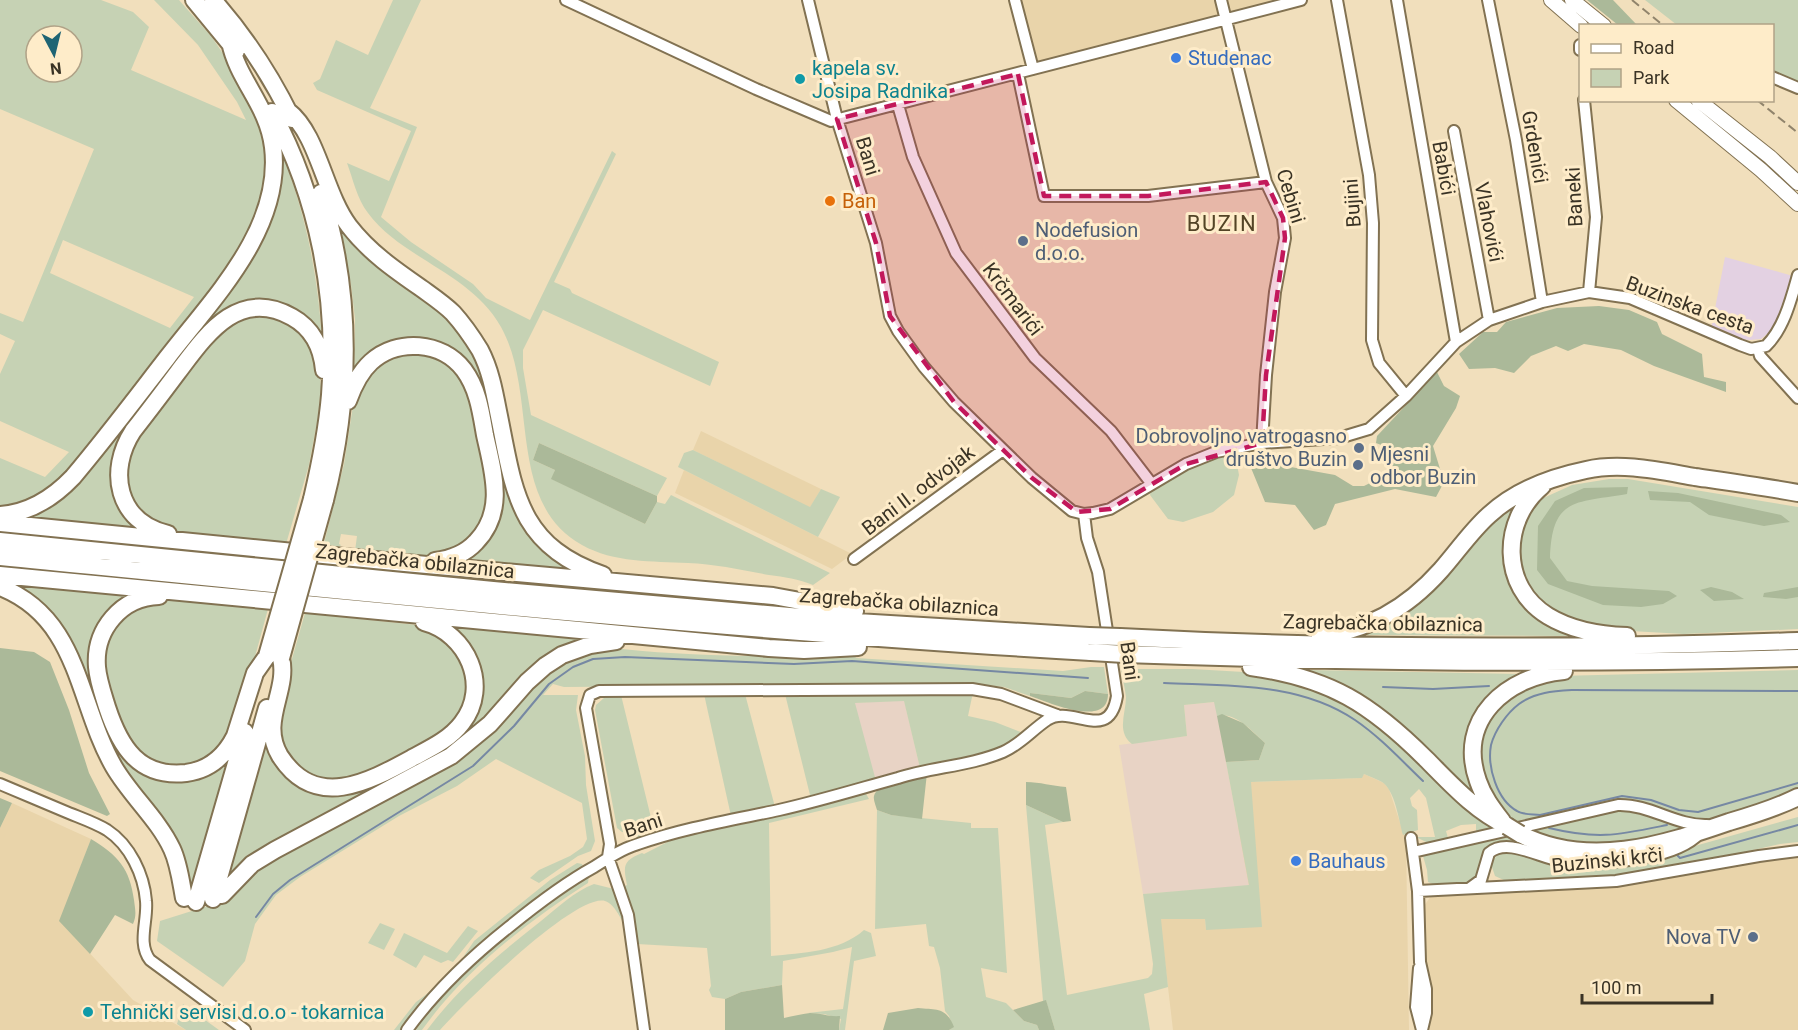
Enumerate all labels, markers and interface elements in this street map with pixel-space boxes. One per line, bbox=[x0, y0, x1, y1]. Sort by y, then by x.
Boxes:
north arrow bbox=[24, 24, 84, 84]
legend bbox=[1579, 24, 1774, 102]
text: Road bbox=[1633, 37, 1674, 58]
place label: Studenac bbox=[1188, 46, 1272, 70]
marker: Studenac bbox=[1169, 51, 1183, 65]
place label: kapela sv. Josipa Radnika bbox=[812, 56, 948, 103]
text: N bbox=[49, 58, 63, 79]
text: Park bbox=[1633, 67, 1670, 88]
marker: kapela sv. Josipa Radnika bbox=[793, 72, 807, 86]
street label: Grdenići bbox=[1517, 109, 1553, 185]
street label: Bani bbox=[851, 134, 885, 178]
street label: Babići bbox=[1427, 139, 1461, 197]
street label: Cebini bbox=[1271, 166, 1311, 226]
street label: Baneki bbox=[1560, 166, 1588, 228]
street label: Bujini bbox=[1338, 178, 1366, 228]
street label: Vlahovići bbox=[1470, 180, 1508, 264]
place label: Ban bbox=[842, 189, 876, 213]
marker: Ban bbox=[823, 194, 837, 208]
district label: BUZIN bbox=[1187, 211, 1257, 236]
place label: Nodefusion d.o.o. bbox=[1035, 218, 1138, 265]
marker: Nodefusion d.o.o. bbox=[1016, 234, 1030, 248]
street label: Krčmarići bbox=[978, 258, 1048, 340]
street label: Buzinska cesta bbox=[1623, 271, 1757, 339]
place label: Dobrovoljno vatrogasno društvo Buzin bbox=[1136, 424, 1347, 471]
street label: Bani II. odvojak bbox=[857, 439, 980, 540]
marker: Dobrovoljno vatrogasno društvo Buzin bbox=[1352, 441, 1366, 455]
place label: Mjesni odbor Buzin bbox=[1370, 442, 1476, 489]
marker: Mjesni odbor Buzin bbox=[1351, 458, 1365, 472]
street label: Zagrebačka obilaznica bbox=[314, 539, 516, 583]
street label: Zagrebačka obilaznica bbox=[798, 583, 1000, 621]
street label: Zagrebačka obilaznica bbox=[1283, 609, 1483, 637]
street label: Bani bbox=[1115, 640, 1145, 682]
street label: Bani bbox=[621, 808, 665, 842]
street label: Buzinski krči bbox=[1550, 842, 1664, 878]
place label: Bauhaus bbox=[1308, 849, 1386, 873]
marker: Bauhaus bbox=[1289, 854, 1303, 868]
place label: Nova TV bbox=[1666, 925, 1741, 949]
marker: Nova TV bbox=[1746, 930, 1760, 944]
scale bar bbox=[1582, 967, 1712, 1005]
text: 100 m bbox=[1591, 977, 1642, 998]
place label: Tehnički servisi d.o.o - tokarnica bbox=[100, 1000, 384, 1024]
marker: Tehnički servisi d.o.o - tokarnica bbox=[81, 1005, 95, 1019]

